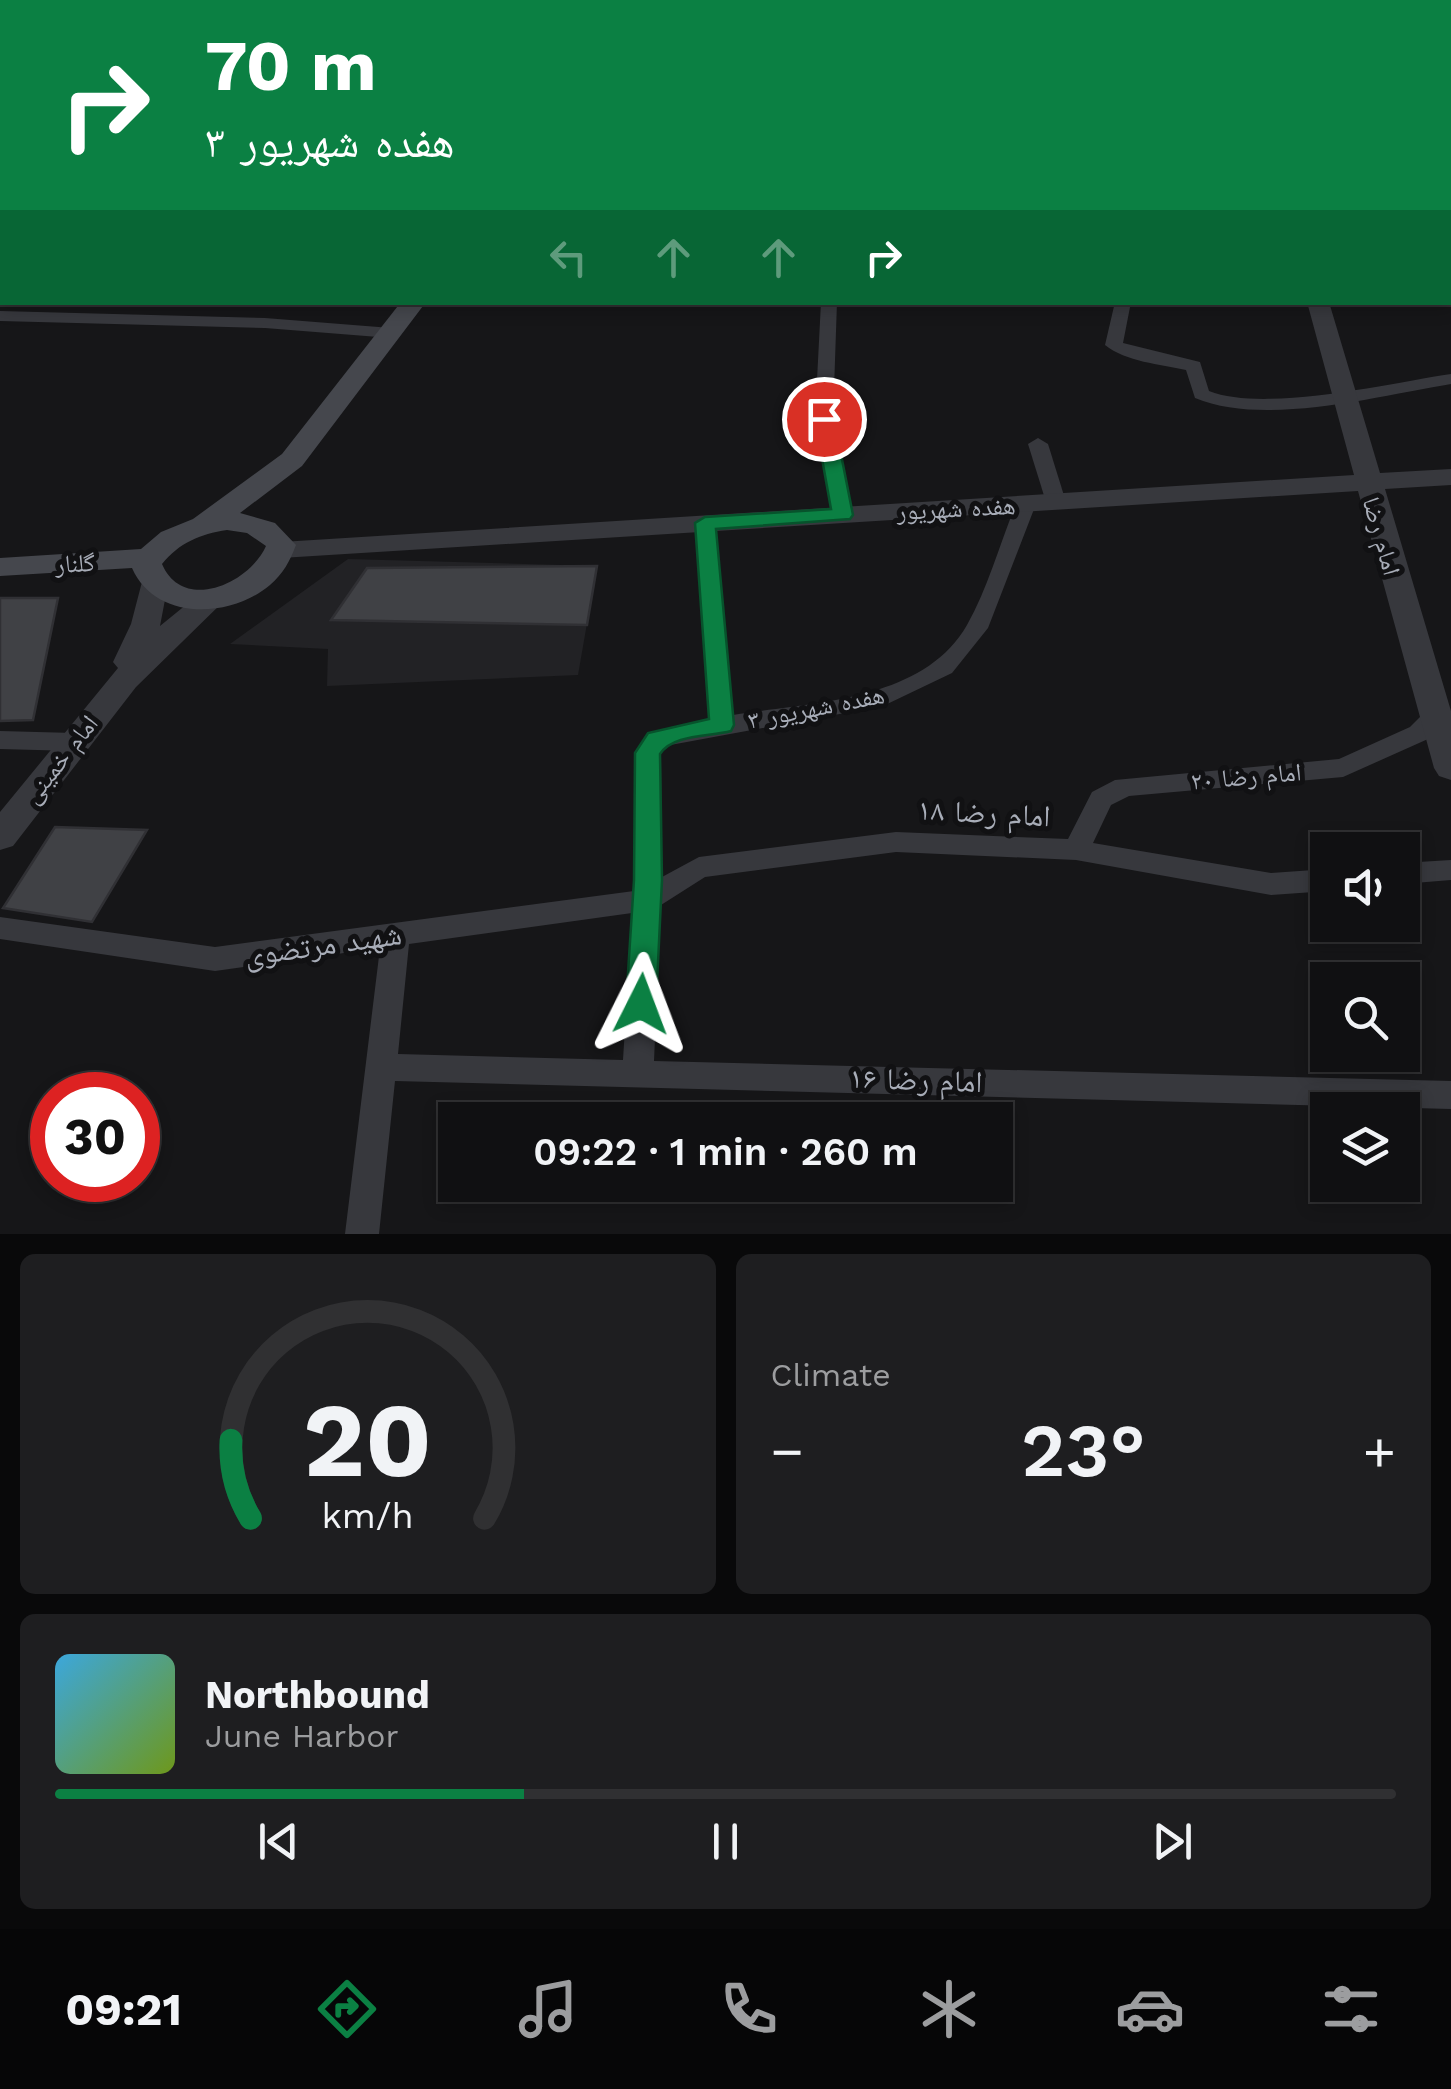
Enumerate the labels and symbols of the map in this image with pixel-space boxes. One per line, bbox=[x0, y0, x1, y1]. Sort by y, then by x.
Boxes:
pin bbox=[782, 377, 867, 462]
street label: هفده شهریور bbox=[895, 491, 1016, 526]
street label: امام رضا bbox=[1355, 494, 1406, 579]
street label: گلنار bbox=[53, 548, 96, 579]
street label: هفده شهریور ۳ bbox=[745, 680, 887, 735]
street label: امام خمینی bbox=[17, 709, 105, 810]
street label: امام رضا ۲۰ bbox=[1189, 757, 1303, 798]
street label: امام رضا ۱۸ bbox=[916, 792, 1051, 835]
street label: شهید مرتضوی bbox=[242, 916, 404, 974]
position arrow bbox=[589, 952, 693, 1056]
street label: امام رضا ۱۶ bbox=[849, 1060, 983, 1101]
speed limit sign: 30 bbox=[30, 1072, 160, 1202]

